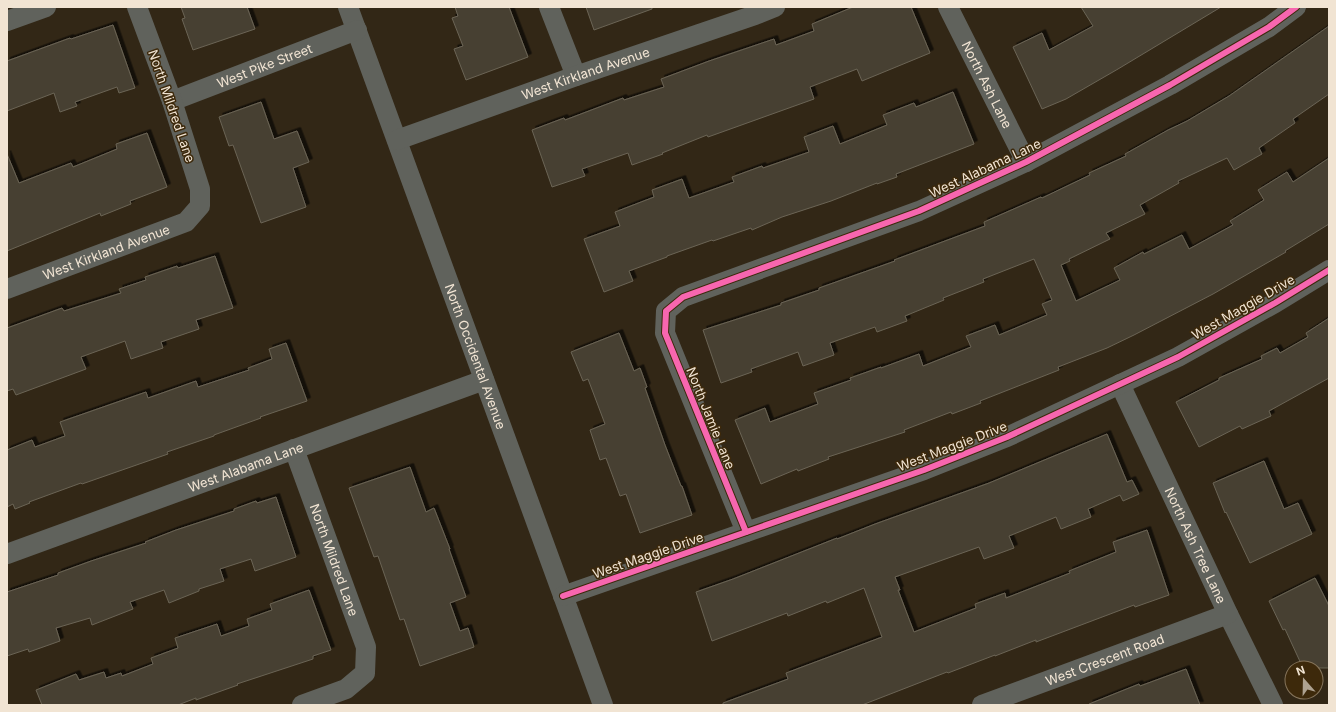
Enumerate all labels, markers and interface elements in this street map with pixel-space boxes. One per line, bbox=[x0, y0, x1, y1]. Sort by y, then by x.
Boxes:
street label: North Ash Lane bbox=[959, 38, 1016, 131]
street label: West Pike Street bbox=[214, 40, 314, 91]
street label: West Kirkland Avenue bbox=[519, 44, 652, 103]
street label: North Mildred Lane bbox=[145, 48, 199, 164]
street label: West Alabama Lane bbox=[927, 135, 1043, 201]
street label: West Kirkland Avenue bbox=[41, 221, 172, 283]
street label: West Maggie Drive bbox=[1189, 271, 1297, 343]
street label: North Occidental Avenue bbox=[442, 281, 510, 431]
street label: North Jamie Lane bbox=[683, 365, 739, 471]
street label: West Maggie Drive bbox=[895, 418, 1009, 474]
street label: West Alabama Lane bbox=[186, 439, 306, 495]
street label: North Ash Tree Lane bbox=[1161, 484, 1230, 606]
street label: North Mildred Lane bbox=[307, 502, 362, 618]
street label: West Maggie Drive bbox=[590, 529, 706, 581]
street label: West Crescent Road bbox=[1043, 630, 1166, 689]
north arrow bbox=[1284, 660, 1324, 700]
text: N bbox=[1294, 663, 1307, 679]

